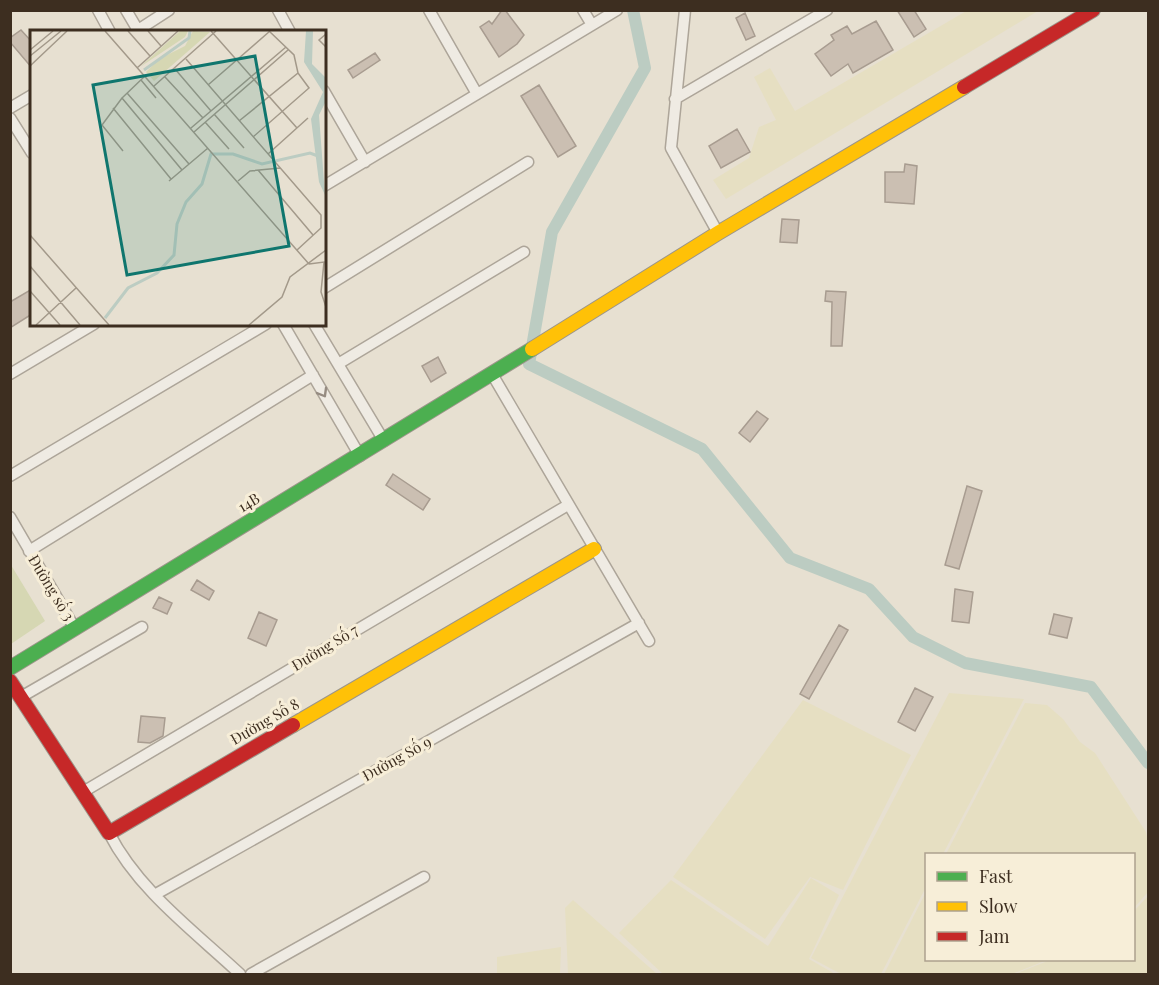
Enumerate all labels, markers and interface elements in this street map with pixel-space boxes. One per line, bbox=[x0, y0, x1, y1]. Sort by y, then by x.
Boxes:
inset map bbox=[30, 30, 326, 326]
one-way arrow bbox=[316, 386, 327, 397]
street label: 14B bbox=[234, 488, 263, 516]
street label: Đường số 3 bbox=[24, 550, 80, 624]
street label: Đường Số 7 bbox=[287, 619, 362, 675]
street label: Đường Số 8 bbox=[226, 692, 303, 749]
street label: Đường Số 9 bbox=[358, 730, 435, 785]
legend bbox=[925, 853, 1135, 961]
text: Fast bbox=[979, 864, 1013, 888]
text: Slow bbox=[979, 894, 1017, 918]
text: Jam bbox=[978, 924, 1009, 948]

